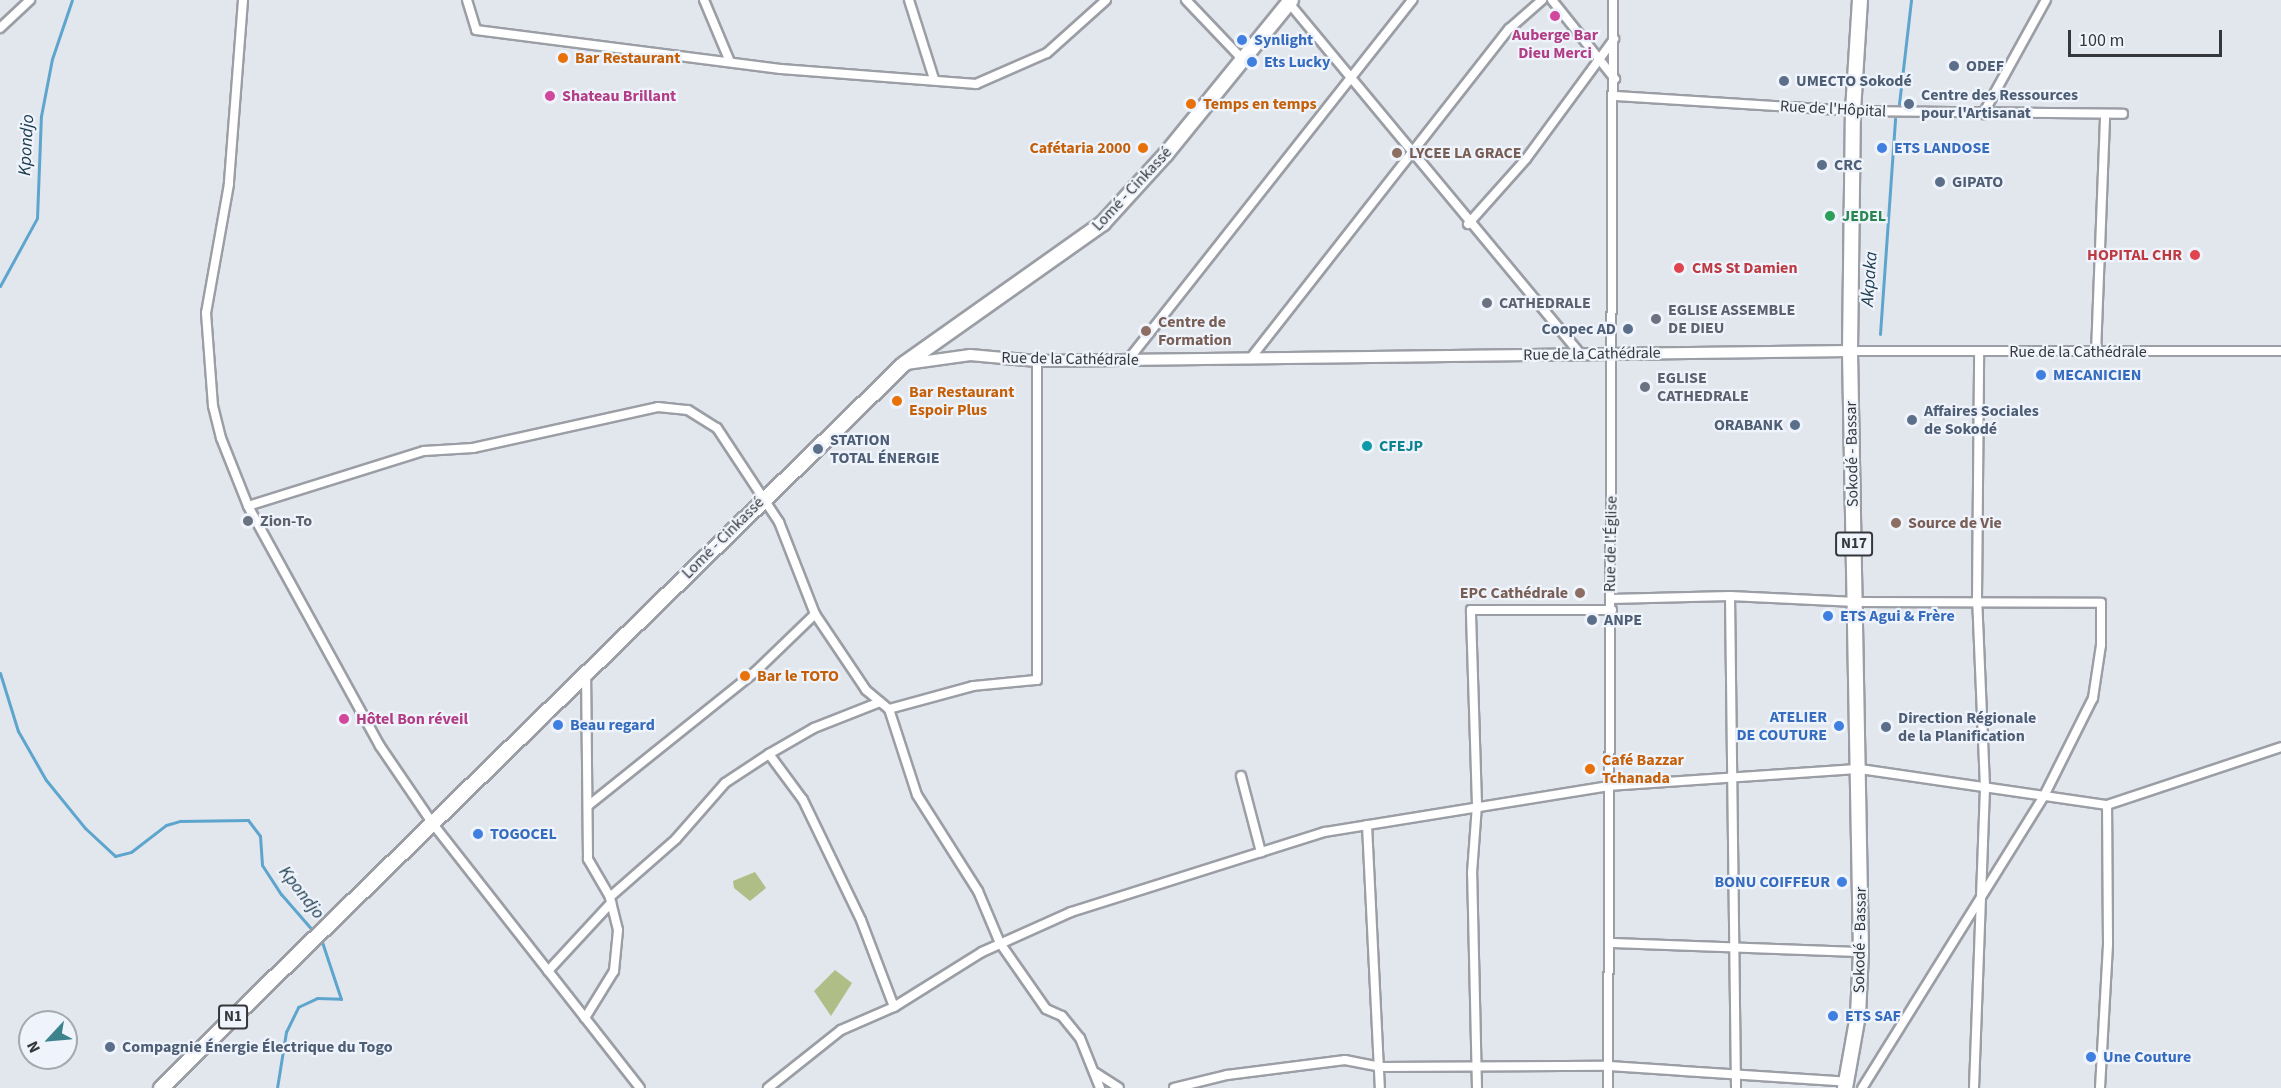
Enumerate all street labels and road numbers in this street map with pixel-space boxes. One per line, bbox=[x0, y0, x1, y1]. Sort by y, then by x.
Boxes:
street label: Rue de l'Hôpital bbox=[1779, 97, 1887, 121]
street label: Lomé - Cinkassé bbox=[1088, 143, 1176, 235]
street label: Rue de la Cathédrale bbox=[2009, 342, 2147, 362]
street label: Rue de la Cathédrale bbox=[1523, 343, 1661, 365]
street label: Rue de la Cathédrale bbox=[1001, 348, 1139, 370]
street label: Sokodé - Bassar bbox=[1841, 401, 1863, 507]
street label: Lomé - Cinkassé bbox=[678, 493, 768, 583]
street label: Rue de l'Église bbox=[1601, 496, 1621, 592]
road number: N17 bbox=[1834, 532, 1874, 556]
street label: Sokodé - Bassar bbox=[1849, 887, 1871, 993]
road number: N1 bbox=[218, 1005, 248, 1029]

